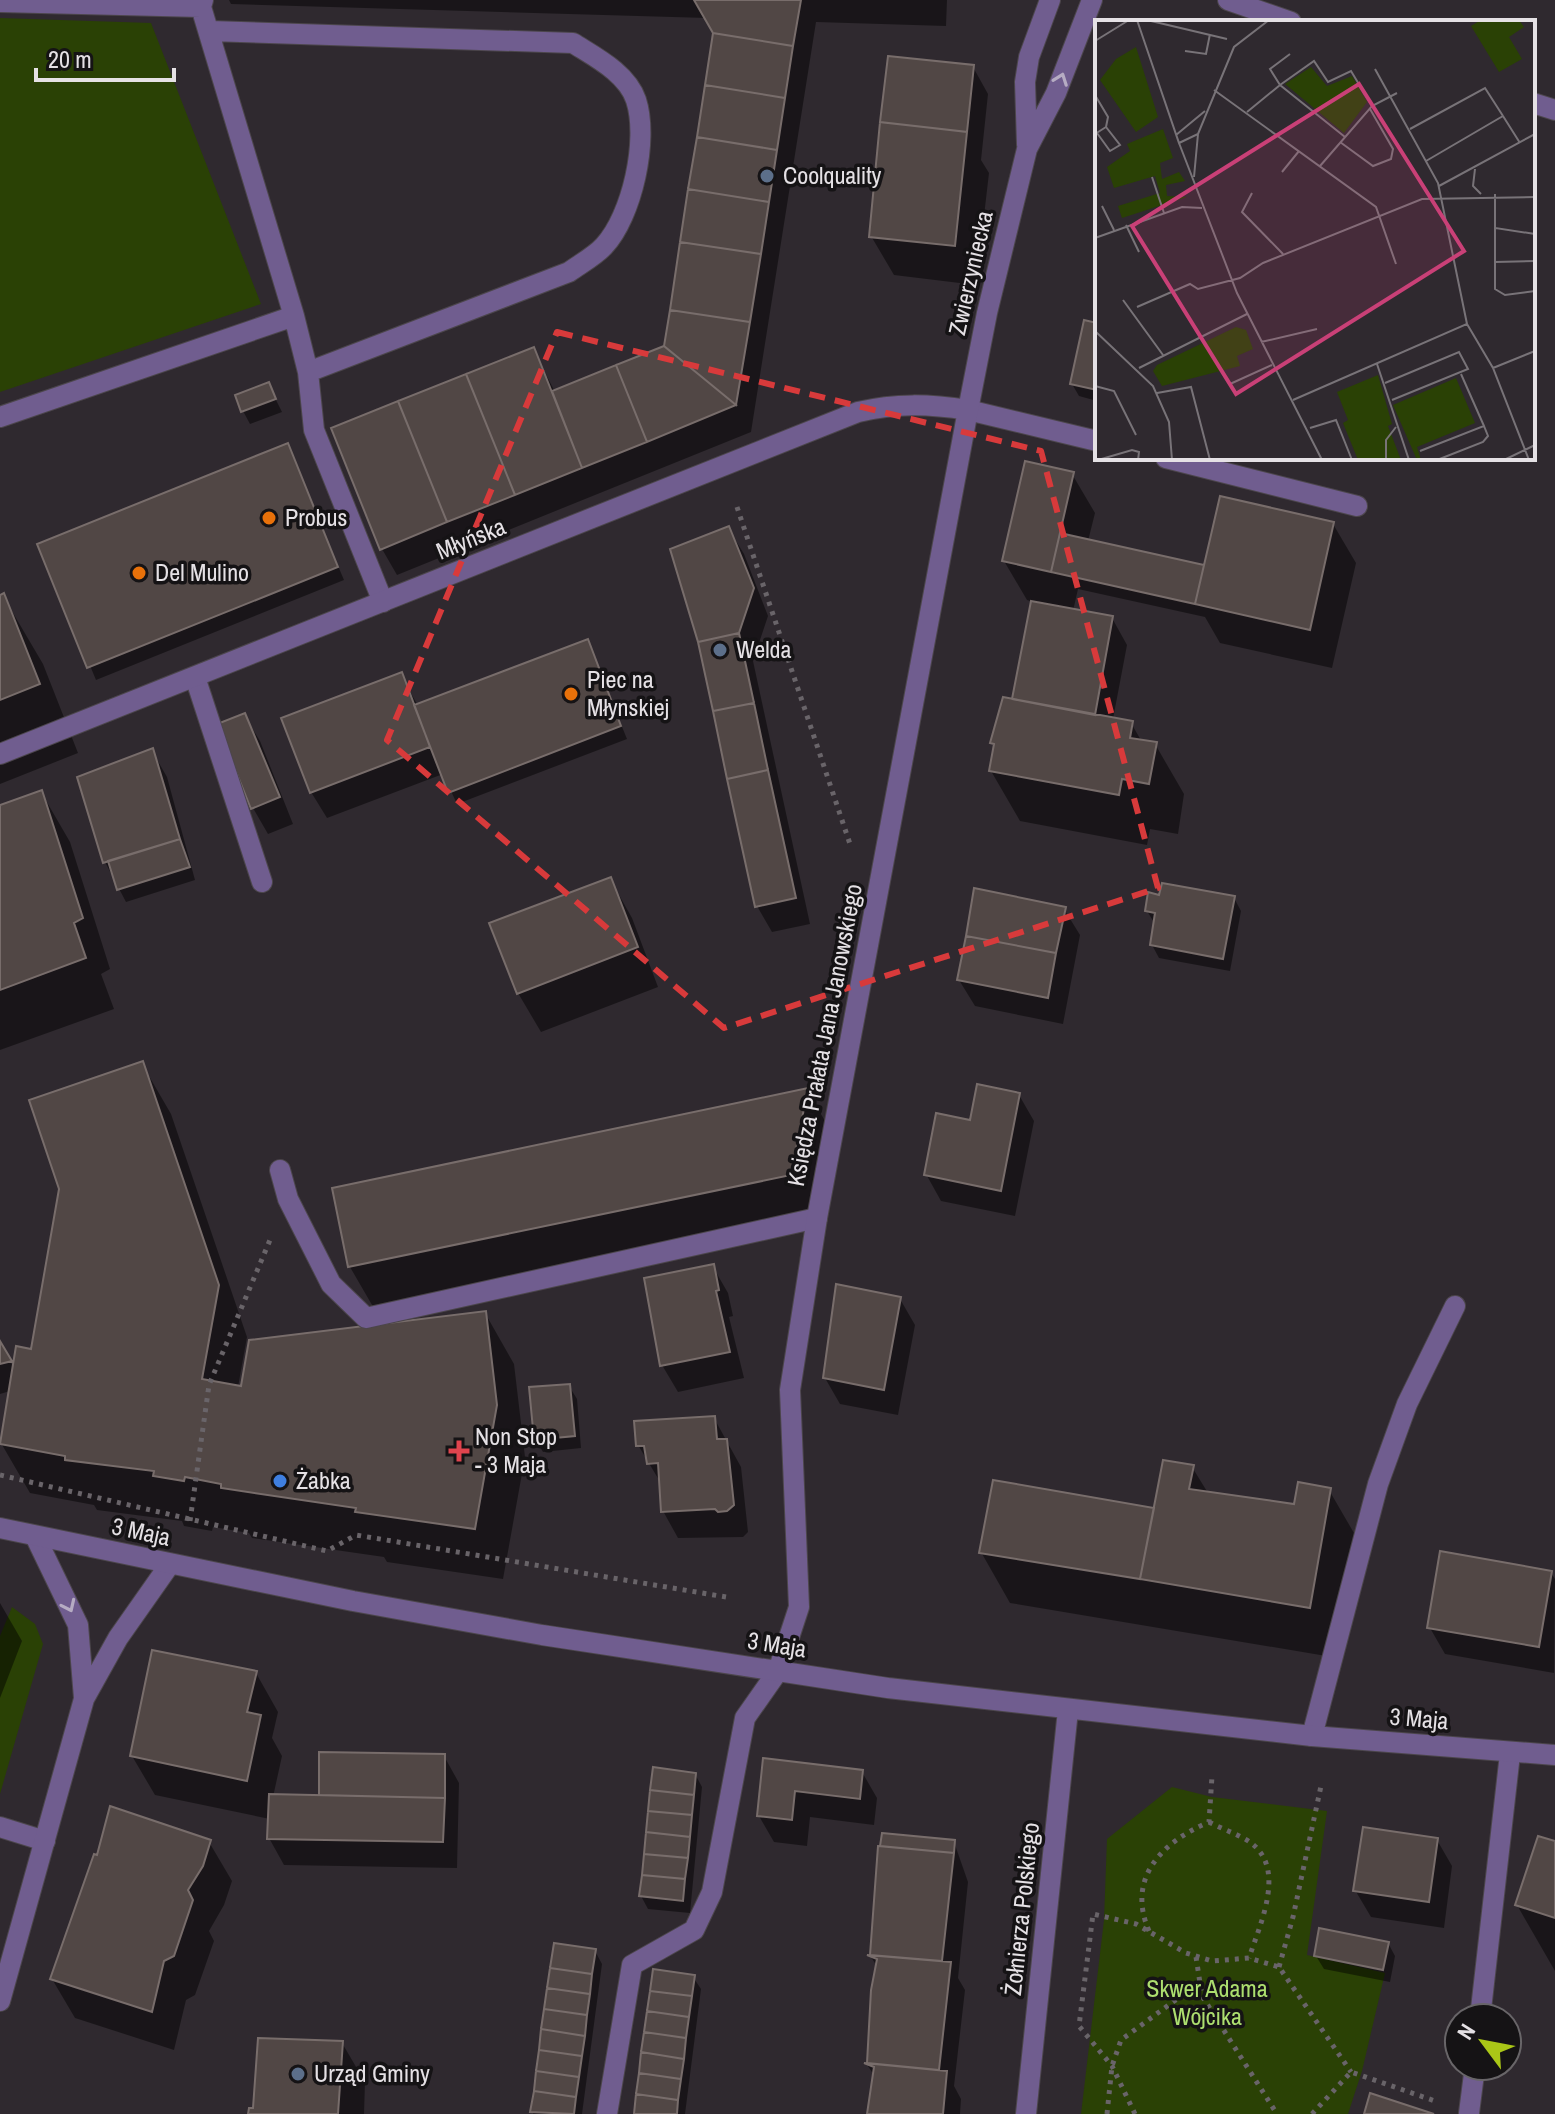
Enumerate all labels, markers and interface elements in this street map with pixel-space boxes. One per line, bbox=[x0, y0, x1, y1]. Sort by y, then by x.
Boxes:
inset map bbox=[1095, 20, 1535, 460]
scale bar bbox=[36, 32, 174, 82]
text: 20 m bbox=[48, 43, 92, 75]
one-way arrow bbox=[1051, 73, 1068, 87]
place label: Coolquality bbox=[783, 159, 882, 191]
marker: Coolquality bbox=[758, 167, 776, 185]
street label: Zwierzyniecka bbox=[940, 207, 1000, 338]
place label: Probus bbox=[285, 501, 347, 533]
marker: Probus bbox=[260, 509, 278, 527]
street label: Młyńska bbox=[431, 510, 510, 566]
place label: Del Mulino bbox=[155, 556, 249, 588]
marker: Del Mulino bbox=[130, 564, 148, 582]
place label: Welda bbox=[736, 633, 791, 665]
marker: Welda bbox=[711, 641, 729, 659]
place label: Piec na Młynskiej bbox=[587, 663, 669, 723]
marker: Piec na Młynskiej bbox=[562, 685, 580, 703]
street label: Księdza Prałata Jana Janowskiego bbox=[779, 881, 869, 1189]
place label: Non Stop - 3 Maja bbox=[475, 1420, 557, 1480]
marker: Non Stop - 3 Maja bbox=[450, 1442, 468, 1460]
place label: Żabka bbox=[296, 1464, 351, 1496]
marker: Żabka bbox=[271, 1472, 289, 1490]
street label: 3 Maja bbox=[109, 1509, 173, 1553]
one-way arrow bbox=[60, 1598, 76, 1613]
street label: 3 Maja bbox=[745, 1624, 809, 1664]
street label: 3 Maja bbox=[1388, 1699, 1450, 1737]
street label: Żołnierza Polskiego bbox=[996, 1821, 1046, 1997]
park label: Skwer Adama Wójcika bbox=[1146, 1972, 1268, 2032]
north arrow bbox=[1443, 2002, 1523, 2082]
text: N bbox=[1450, 2018, 1482, 2045]
place label: Urząd Gminy bbox=[314, 2057, 430, 2089]
marker: Urząd Gminy bbox=[289, 2065, 307, 2083]

